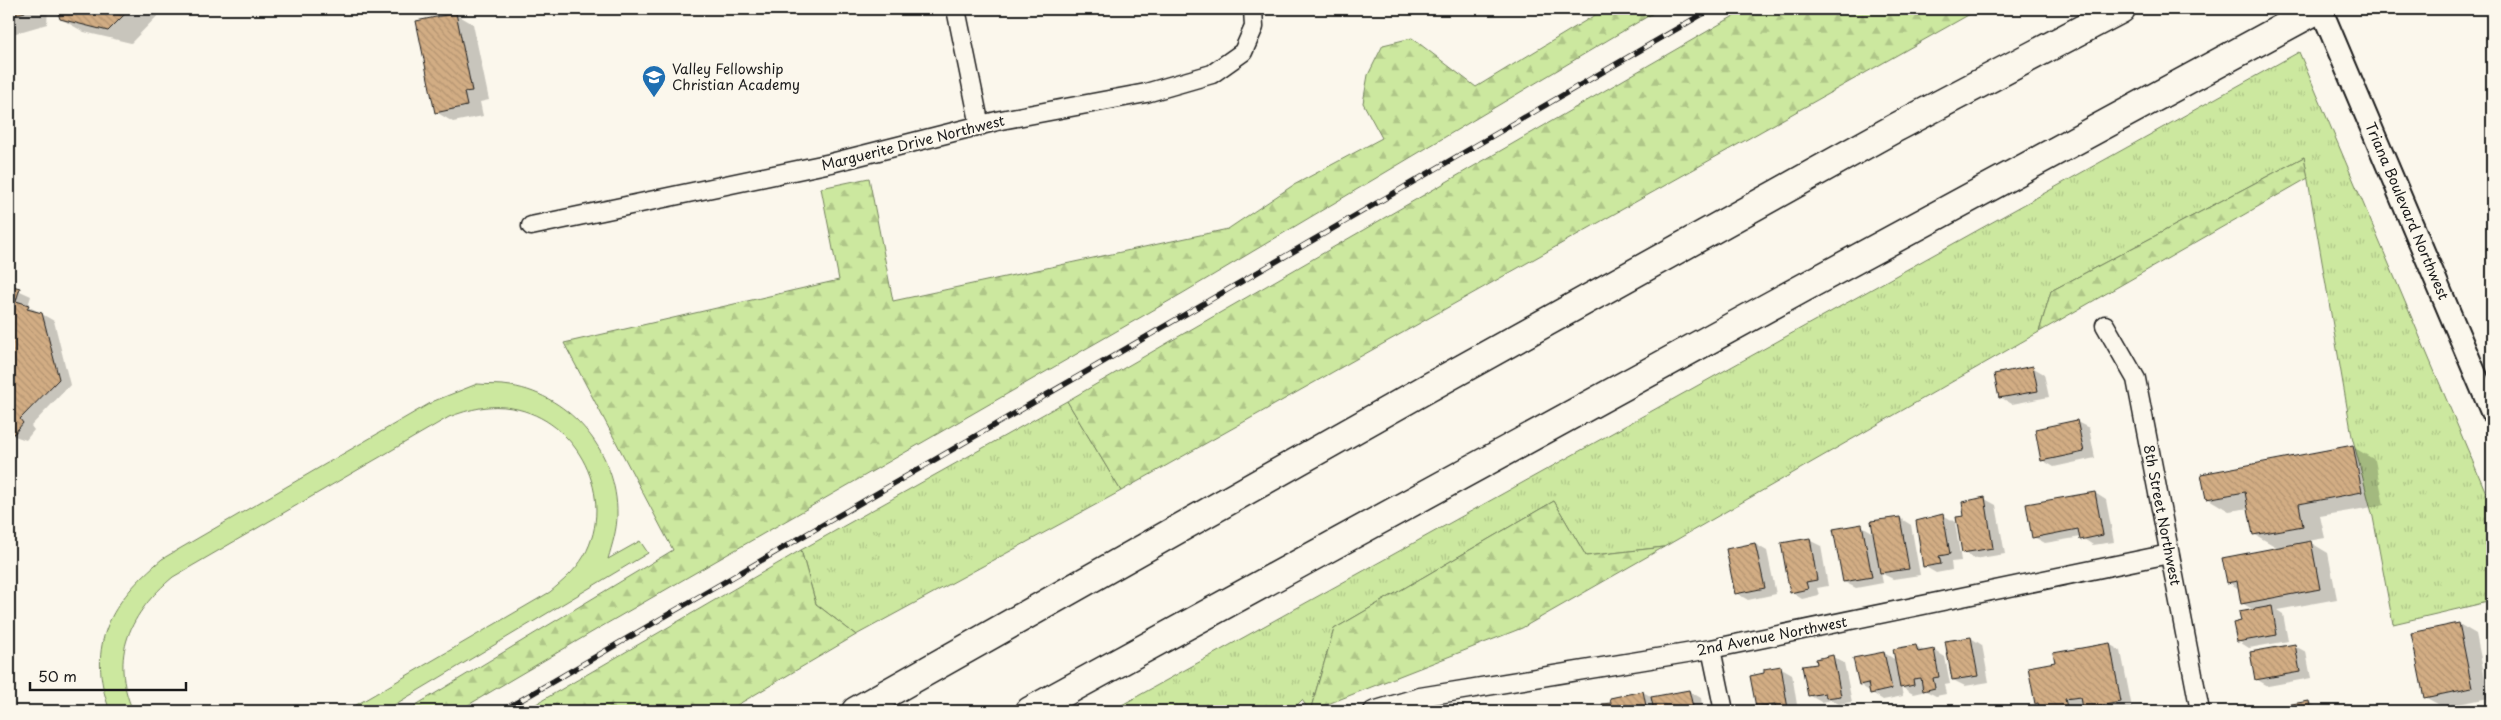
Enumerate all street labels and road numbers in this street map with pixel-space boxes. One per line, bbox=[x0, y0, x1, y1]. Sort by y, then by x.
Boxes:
street label: Marguerite Drive Northwest bbox=[819, 109, 1007, 175]
street label: Triana Boulevard Northwest bbox=[2361, 119, 2455, 303]
street label: 8th Street Northwest bbox=[2139, 443, 2187, 587]
street label: 2nd Avenue Northwest bbox=[1695, 611, 1849, 660]

